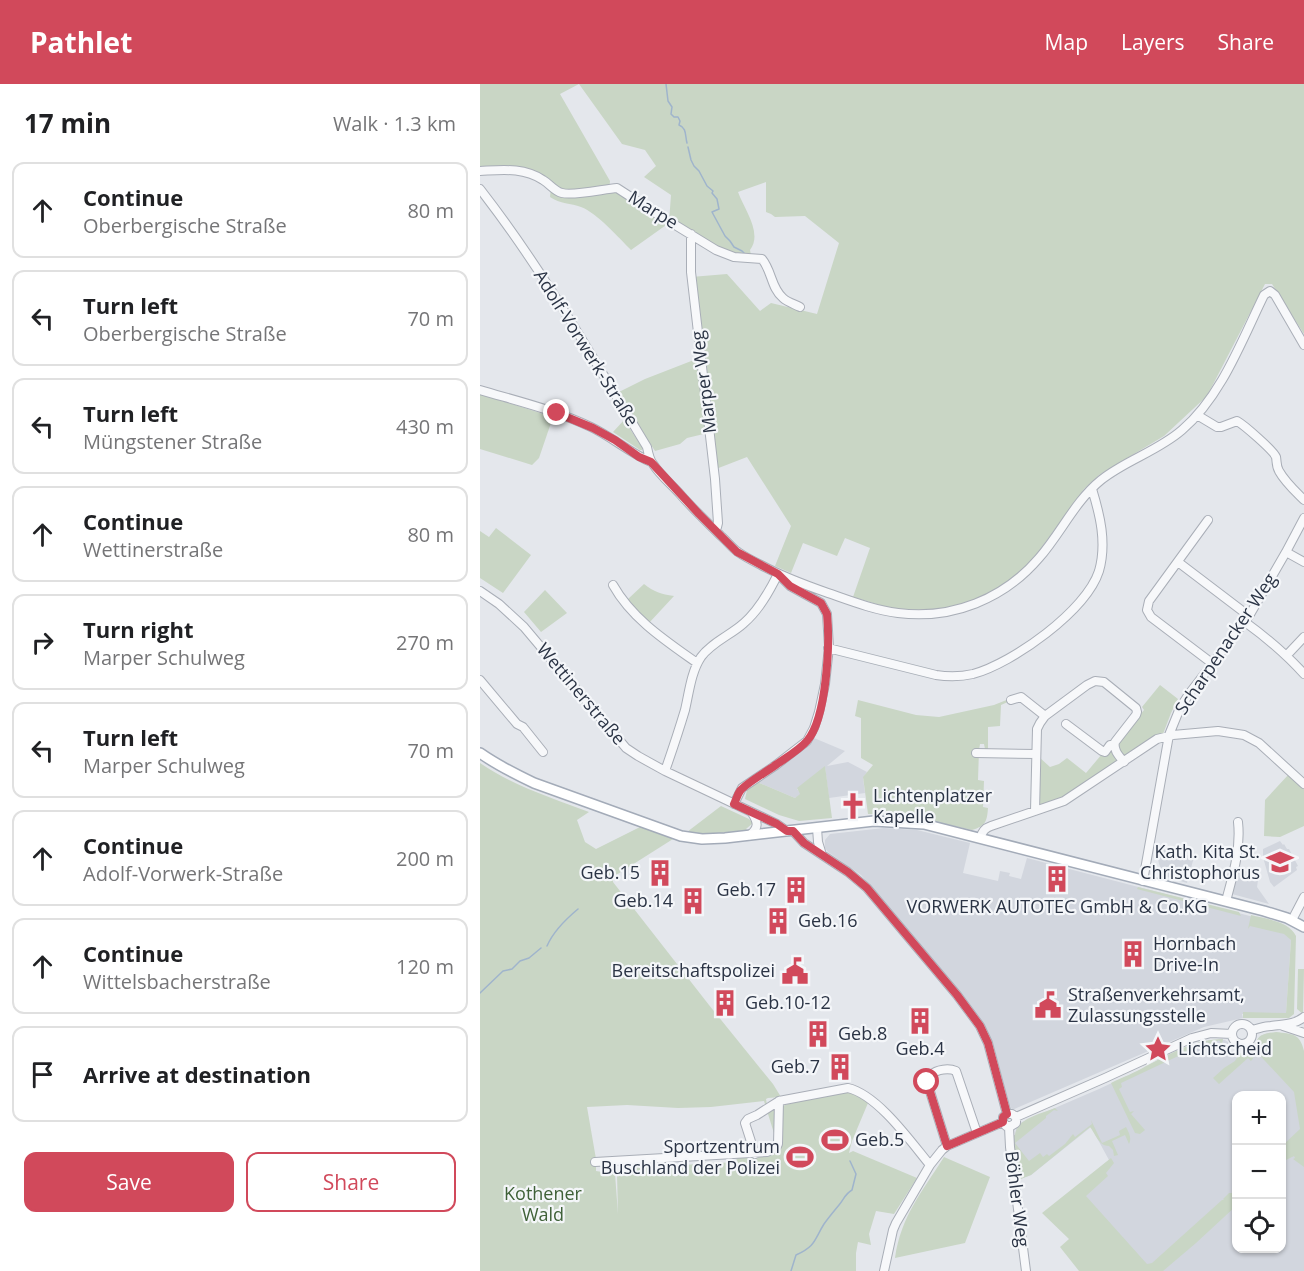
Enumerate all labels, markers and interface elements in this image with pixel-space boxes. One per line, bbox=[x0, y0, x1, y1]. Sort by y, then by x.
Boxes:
text: Pathlet bbox=[30, 23, 132, 61]
text: Map bbox=[1045, 28, 1088, 56]
text: Layers bbox=[1121, 28, 1185, 56]
text: Share bbox=[1218, 28, 1274, 56]
text: 17 min bbox=[24, 105, 111, 141]
text: Walk · 1.3 km bbox=[333, 110, 456, 137]
text: Continue bbox=[83, 182, 183, 212]
street label: Marpe bbox=[624, 184, 683, 234]
icon: ahead bbox=[26, 194, 59, 227]
text: 80 m bbox=[407, 197, 454, 224]
text: Oberbergische Straße bbox=[83, 212, 287, 239]
street label: Adolf-Vorwerk-Straße bbox=[529, 265, 645, 430]
text: Turn left bbox=[83, 290, 178, 320]
icon: left bbox=[26, 302, 59, 335]
text: 70 m bbox=[407, 305, 454, 332]
text: Oberbergische Straße bbox=[83, 320, 287, 347]
street label: Marper Weg bbox=[685, 329, 721, 435]
text: Turn left bbox=[83, 398, 178, 428]
route end bbox=[543, 399, 569, 425]
icon: left bbox=[26, 410, 59, 443]
text: 430 m bbox=[396, 413, 454, 440]
text: Müngstener Straße bbox=[83, 428, 262, 455]
text: Continue bbox=[83, 506, 183, 536]
icon: ahead bbox=[26, 518, 59, 551]
text: 80 m bbox=[407, 521, 454, 548]
text: Wettinerstraße bbox=[83, 536, 223, 563]
street label: Scharpenacker Weg bbox=[1169, 568, 1282, 719]
text: Turn right bbox=[83, 614, 194, 644]
icon: right bbox=[26, 626, 59, 659]
text: 270 m bbox=[396, 629, 454, 656]
street label: Wettinerstraße bbox=[532, 637, 632, 749]
text: Marper Schulweg bbox=[83, 644, 245, 671]
text: Turn left bbox=[83, 722, 178, 752]
icon: left bbox=[26, 734, 59, 767]
text: 70 m bbox=[407, 737, 454, 764]
text: Marper Schulweg bbox=[83, 752, 245, 779]
place label: Lichtenplatzer Kapelle bbox=[873, 783, 993, 828]
church icon: Lichtenplatzer Kapelle bbox=[838, 791, 868, 821]
text: Continue bbox=[83, 830, 183, 860]
place label: Kath. Kita St. Christophorus bbox=[1140, 839, 1260, 884]
icon: ahead bbox=[26, 842, 59, 875]
text: 200 m bbox=[396, 845, 454, 872]
school or university icon: Kath. Kita St. Christophorus bbox=[1265, 847, 1295, 877]
building icon: Geb.15 bbox=[645, 858, 675, 888]
text: Adolf-Vorwerk-Straße bbox=[83, 860, 283, 887]
place label: Geb.15 bbox=[580, 860, 640, 884]
building icon: VORWERK AUTOTEC GmbH & Co.KG bbox=[1042, 864, 1072, 894]
building icon: Geb.17 bbox=[781, 875, 811, 905]
place label: Geb.17 bbox=[716, 877, 776, 901]
building icon: Geb.14 bbox=[678, 886, 708, 916]
place label: Geb.14 bbox=[613, 888, 673, 912]
place label: VORWERK AUTOTEC GmbH & Co.KG bbox=[906, 894, 1208, 918]
building icon: Geb.16 bbox=[763, 906, 793, 936]
place label: Geb.16 bbox=[798, 908, 858, 932]
place label: Hornbach Drive-In bbox=[1153, 931, 1236, 976]
text: Continue bbox=[83, 938, 183, 968]
building icon: Hornbach Drive-In bbox=[1118, 939, 1148, 969]
icon: ahead bbox=[26, 950, 59, 983]
text: 120 m bbox=[396, 953, 454, 980]
public building icon: Bereitschaftspolizei bbox=[780, 956, 810, 986]
place label: Bereitschaftspolizei bbox=[612, 958, 775, 982]
text: Wittelsbacherstraße bbox=[83, 968, 271, 995]
place label: Straßenverkehrsamt, Zulassungsstelle bbox=[1068, 982, 1245, 1027]
building icon: Geb.10-12 bbox=[710, 988, 740, 1018]
place label: Geb.10-12 bbox=[745, 990, 831, 1014]
public building icon: Straßenverkehrsamt, Zulassungsstelle bbox=[1033, 990, 1063, 1020]
building icon: Geb.4 bbox=[905, 1006, 935, 1036]
building icon: Geb.8 bbox=[803, 1019, 833, 1049]
place label: Geb.8 bbox=[838, 1021, 887, 1045]
place icon: Lichtscheid bbox=[1143, 1034, 1173, 1064]
place label: Geb.4 bbox=[895, 1036, 945, 1060]
place label: Lichtscheid bbox=[1178, 1036, 1272, 1060]
building icon: Geb.7 bbox=[825, 1052, 855, 1082]
place label: Geb.7 bbox=[771, 1054, 820, 1078]
icon: arrive bbox=[26, 1058, 59, 1091]
text: Arrive at destination bbox=[83, 1059, 311, 1089]
route start bbox=[913, 1068, 939, 1094]
map controls bbox=[1232, 1091, 1286, 1253]
button: + bbox=[1232, 1091, 1286, 1145]
sports icon: Geb.5 bbox=[820, 1125, 850, 1155]
place label: Geb.5 bbox=[855, 1127, 904, 1151]
place label: Sportzentrum Buschland der Polizei bbox=[601, 1134, 780, 1179]
sports icon: Sportzentrum Buschland der Polizei bbox=[785, 1142, 815, 1172]
button: − bbox=[1232, 1145, 1286, 1199]
street label: Böhler Weg bbox=[1000, 1149, 1036, 1249]
button: Save bbox=[24, 1152, 234, 1212]
button: Share bbox=[246, 1152, 456, 1212]
park label: Kothener Wald bbox=[504, 1181, 583, 1226]
button: locate bbox=[1232, 1199, 1286, 1253]

